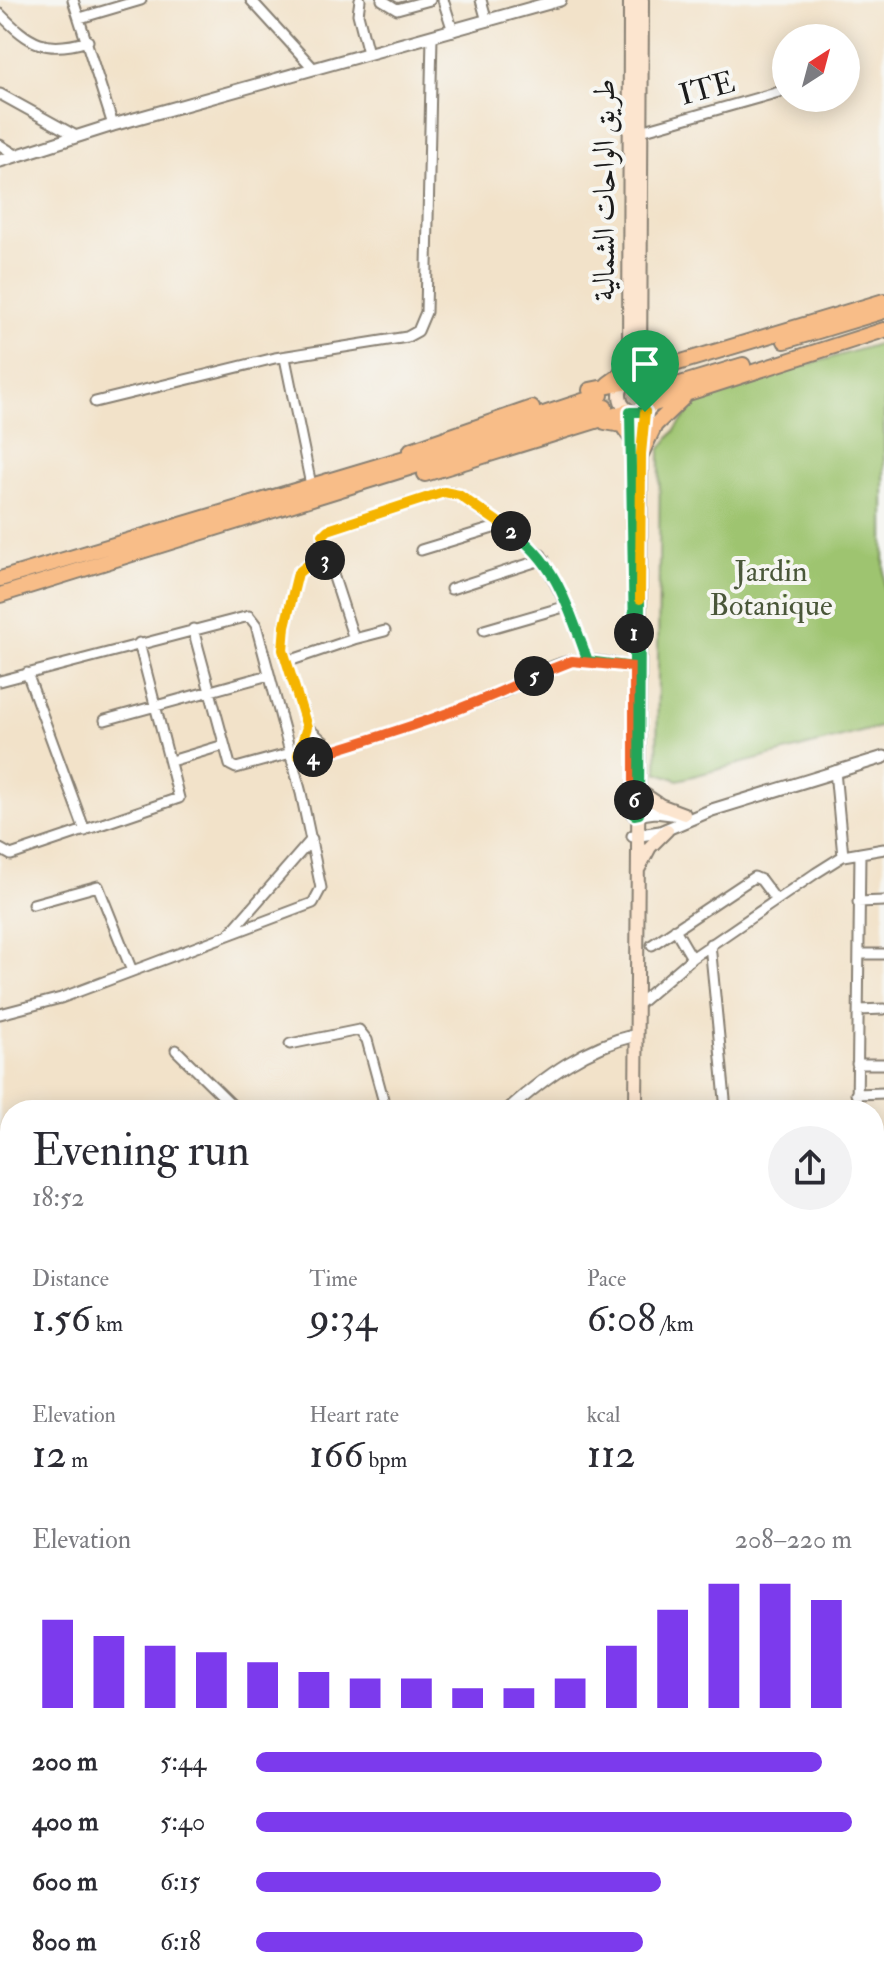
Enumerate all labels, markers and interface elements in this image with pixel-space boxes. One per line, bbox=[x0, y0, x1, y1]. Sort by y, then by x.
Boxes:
north arrow bbox=[772, 24, 860, 112]
map controls bbox=[772, 24, 860, 112]
street label: ITE bbox=[675, 63, 739, 114]
street label: طريق الواحات الشمالية bbox=[586, 79, 623, 301]
pin bbox=[611, 330, 679, 412]
icon: arrive bbox=[623, 342, 667, 386]
pin: 2 bbox=[491, 511, 531, 551]
text: 2 bbox=[505, 517, 517, 545]
pin: 3 bbox=[305, 540, 345, 580]
text: 3 bbox=[321, 546, 329, 574]
park label: Jardin Botanique bbox=[709, 553, 833, 624]
pin: 1 bbox=[614, 613, 654, 653]
text: 1 bbox=[630, 619, 638, 647]
pin: 5 bbox=[514, 656, 554, 696]
text: 5 bbox=[529, 662, 539, 690]
pin: 4 bbox=[293, 737, 333, 777]
text: 4 bbox=[307, 743, 319, 771]
pin: 6 bbox=[614, 780, 654, 820]
text: 6 bbox=[628, 786, 640, 814]
text: Evening run bbox=[32, 1124, 250, 1179]
button: share bbox=[768, 1126, 852, 1210]
text: 18:52 bbox=[32, 1182, 84, 1214]
text: Distance bbox=[32, 1265, 109, 1293]
text: Time bbox=[309, 1265, 357, 1293]
text: Pace bbox=[587, 1265, 626, 1293]
text: 1.56 bbox=[32, 1293, 91, 1344]
text: 9:34 bbox=[309, 1293, 377, 1344]
text: 6:08 bbox=[587, 1293, 656, 1344]
text: km bbox=[91, 1310, 123, 1338]
text: /km bbox=[656, 1310, 694, 1338]
text: Elevation bbox=[32, 1401, 116, 1429]
text: Heart rate bbox=[309, 1401, 399, 1429]
text: kcal bbox=[587, 1401, 620, 1429]
text: 12 bbox=[32, 1429, 67, 1480]
text: 166 bbox=[309, 1429, 364, 1480]
text: 112 bbox=[587, 1429, 635, 1480]
text: m bbox=[67, 1446, 88, 1474]
text: bpm bbox=[364, 1446, 407, 1474]
text: Elevation bbox=[32, 1524, 131, 1556]
text: 208–220 m bbox=[735, 1524, 852, 1556]
text: 200 m bbox=[32, 1746, 97, 1778]
text: 5:44 bbox=[160, 1746, 206, 1778]
text: 400 m bbox=[32, 1806, 98, 1838]
text: 5:40 bbox=[160, 1806, 205, 1838]
text: 600 m bbox=[32, 1866, 97, 1898]
text: 6:15 bbox=[160, 1866, 200, 1898]
text: 800 m bbox=[32, 1926, 97, 1958]
text: 6:18 bbox=[160, 1926, 201, 1958]

